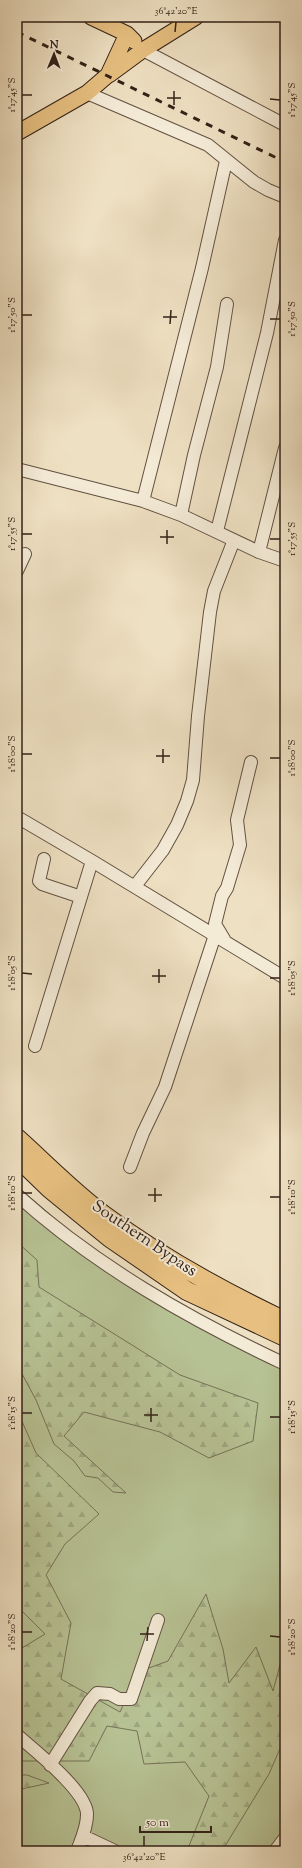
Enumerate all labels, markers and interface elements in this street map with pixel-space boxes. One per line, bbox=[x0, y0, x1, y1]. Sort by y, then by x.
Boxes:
text: 36°42'20"E bbox=[155, 4, 197, 19]
north arrow bbox=[34, 34, 74, 74]
text: N bbox=[49, 37, 59, 53]
text: 1°17'45"S bbox=[5, 78, 20, 112]
text: 1°17'45"S bbox=[285, 83, 300, 117]
text: 1°17'50"S bbox=[5, 297, 20, 333]
text: 1°17'50"S bbox=[285, 301, 300, 337]
text: 1°17'55"S bbox=[5, 517, 20, 551]
text: 1°17'55"S bbox=[285, 522, 300, 556]
text: 1°18'00"S bbox=[5, 735, 20, 773]
text: 1°18'00"S bbox=[285, 739, 300, 777]
text: 1°18'05"S bbox=[5, 955, 20, 991]
text: 1°18'05"S bbox=[285, 960, 300, 996]
text: 1°18'10"S bbox=[5, 1175, 20, 1211]
text: 1°18'10"S bbox=[285, 1179, 300, 1215]
street label: Southern Bypass bbox=[86, 1195, 202, 1283]
text: 1°18'15"S bbox=[5, 1396, 20, 1430]
text: 1°18'15"S bbox=[285, 1400, 300, 1434]
text: 1°18'20"S bbox=[5, 1614, 20, 1650]
text: 1°18'20"S bbox=[285, 1619, 300, 1655]
scale bar bbox=[140, 1808, 211, 1834]
text: 50 m bbox=[145, 1814, 169, 1832]
text: 36°42'20"E bbox=[123, 1850, 165, 1865]

